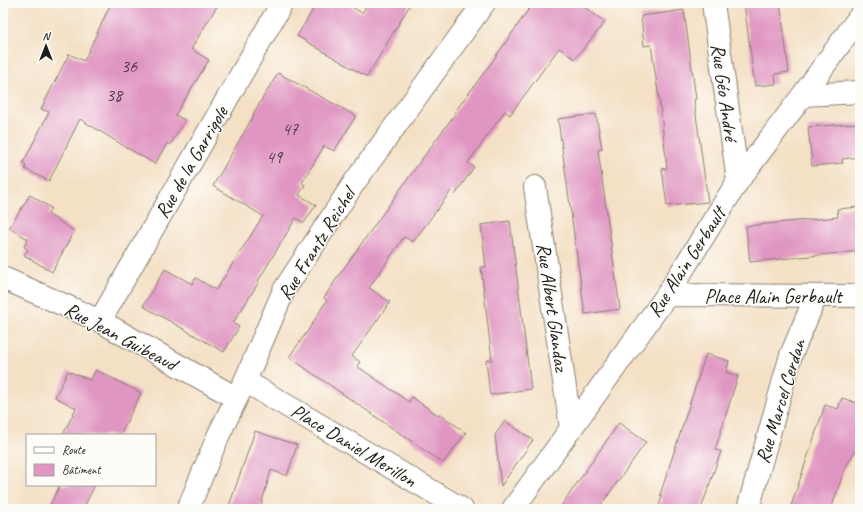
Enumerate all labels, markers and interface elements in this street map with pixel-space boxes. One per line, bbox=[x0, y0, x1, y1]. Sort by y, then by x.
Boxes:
north arrow bbox=[26, 26, 66, 66]
text: N bbox=[43, 29, 52, 43]
street label: Rue Géo André bbox=[705, 42, 744, 146]
house number: 36 bbox=[121, 55, 138, 77]
house number: 38 bbox=[106, 84, 124, 106]
street label: Rue de la Garrigole bbox=[149, 101, 234, 223]
house number: 47 bbox=[282, 118, 299, 140]
house number: 49 bbox=[266, 146, 284, 168]
street label: Rue Frantz Reichel bbox=[272, 181, 363, 305]
street label: Rue Alain Gerbault bbox=[642, 200, 733, 322]
street label: Rue Albert Glandaz bbox=[531, 241, 574, 374]
street label: Place Alain Gerbault bbox=[704, 284, 844, 309]
street label: Rue Jean Guibeaud bbox=[60, 296, 184, 378]
street label: Rue Marcel Cerdan bbox=[750, 335, 812, 466]
street label: Place Daniel Merillon bbox=[287, 398, 422, 493]
legend bbox=[26, 434, 156, 486]
text: Route bbox=[62, 442, 86, 458]
text: Bâtiment bbox=[62, 462, 101, 478]

